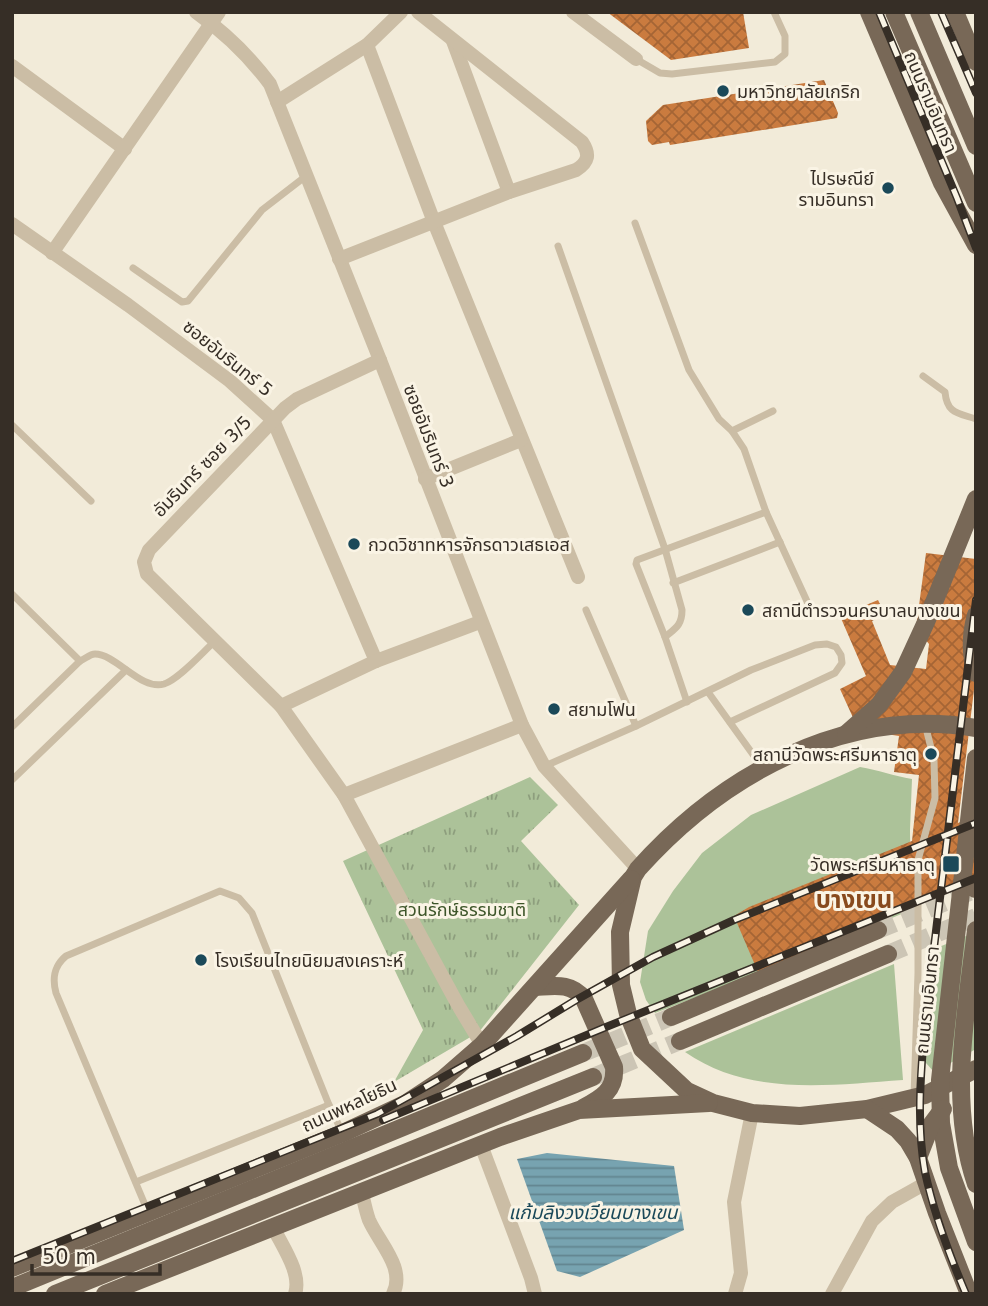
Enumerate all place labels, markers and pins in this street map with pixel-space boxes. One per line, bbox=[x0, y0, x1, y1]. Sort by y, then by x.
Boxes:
place label: มหาวิทยาลัยเกริก bbox=[737, 81, 860, 102]
marker: มหาวิทยาลัยเกริก bbox=[715, 83, 731, 99]
place label: ไปรษณีย์ รามอินทรา bbox=[798, 168, 874, 210]
marker: ไปรษณีย์ รามอินทรา bbox=[880, 180, 896, 196]
place label: กวดวิชาทหารจักรดาวเสธเอส bbox=[368, 534, 570, 555]
marker: กวดวิชาทหารจักรดาวเสธเอส bbox=[346, 536, 362, 552]
place label: สถานีตำรวจนครบาลบางเขน bbox=[762, 600, 961, 621]
marker: สถานีตำรวจนครบาลบางเขน bbox=[740, 602, 756, 618]
place label: สยามโฟน bbox=[568, 699, 636, 720]
marker: สยามโฟน bbox=[546, 701, 562, 717]
place label: สถานีวัดพระศรีมหาธาตุ bbox=[753, 744, 917, 766]
marker: สถานีวัดพระศรีมหาธาตุ bbox=[923, 746, 939, 762]
place label: วัดพระศรีมหาธาตุ bbox=[810, 854, 935, 876]
marker: วัดพระศรีมหาธาตุ bbox=[941, 854, 961, 874]
place label: โรงเรียนไทยนิยมสงเคราะห์ bbox=[215, 950, 404, 971]
marker: โรงเรียนไทยนิยมสงเคราะห์ bbox=[193, 952, 209, 968]

